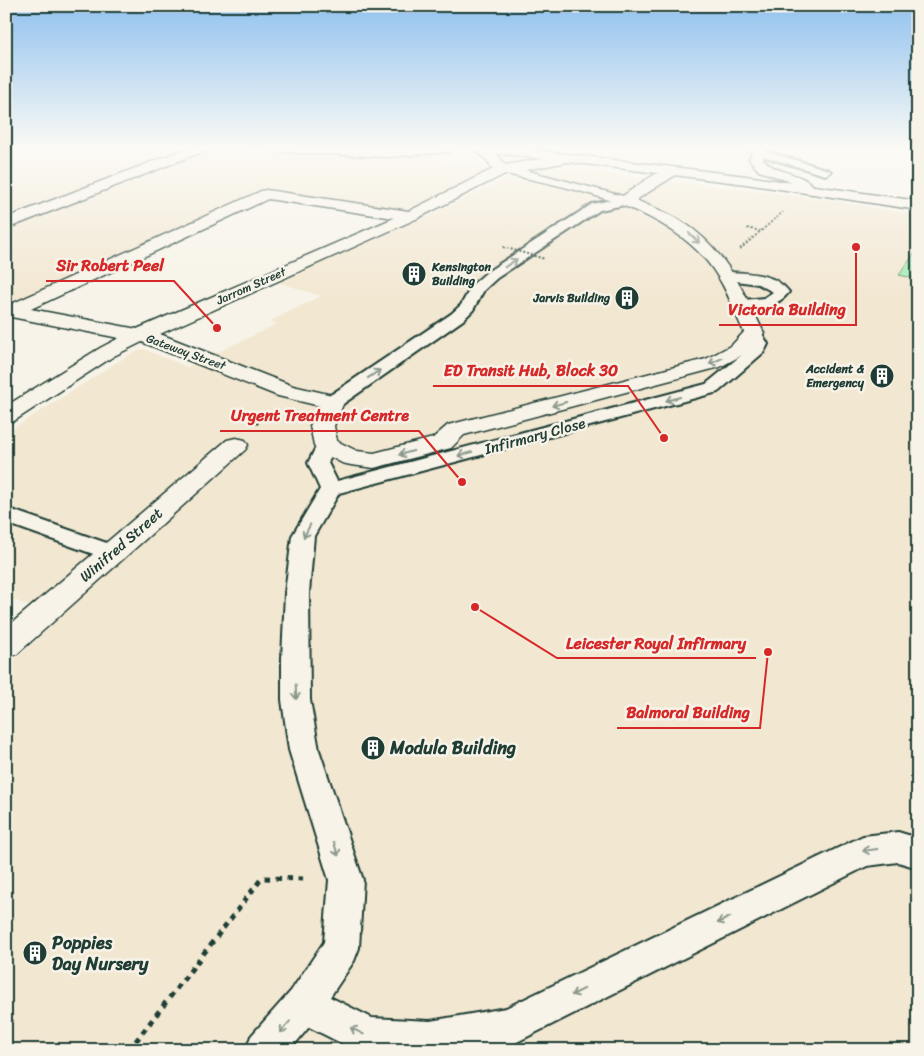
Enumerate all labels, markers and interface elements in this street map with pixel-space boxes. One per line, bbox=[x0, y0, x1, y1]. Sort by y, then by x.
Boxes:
one-way arrow bbox=[688, 232, 700, 244]
callout: Sir Robert Peel bbox=[46, 250, 174, 281]
text: Sir Robert Peel bbox=[55, 251, 165, 280]
place label: Kensington Building bbox=[431, 256, 492, 292]
one-way arrow bbox=[504, 257, 518, 267]
street label: Jarrom Street bbox=[212, 260, 291, 312]
building icon: Kensington Building bbox=[401, 261, 427, 287]
building icon: Jarvis Building bbox=[614, 285, 640, 311]
place label: Jarvis Building bbox=[533, 287, 611, 309]
callout: Victoria Building bbox=[719, 294, 856, 325]
text: Victoria Building bbox=[728, 295, 847, 324]
street label: Gateway Street bbox=[143, 327, 230, 377]
callout: ED Transit Hub, Block 30 bbox=[433, 355, 628, 386]
text: ED Transit Hub, Block 30 bbox=[444, 356, 618, 385]
one-way arrow bbox=[709, 357, 724, 367]
place label: Accident & Emergency bbox=[805, 358, 865, 394]
building icon: Accident & Emergency bbox=[869, 363, 895, 389]
one-way arrow bbox=[367, 369, 381, 380]
one-way arrow bbox=[665, 395, 681, 404]
callout: Urgent Treatment Centre bbox=[220, 400, 419, 431]
one-way arrow bbox=[552, 400, 568, 409]
text: Urgent Treatment Centre bbox=[231, 401, 409, 430]
street label: Infirmary Close bbox=[481, 410, 588, 462]
one-way arrow bbox=[399, 448, 415, 458]
one-way arrow bbox=[457, 450, 473, 460]
street label: Winifred Street bbox=[73, 501, 169, 589]
one-way arrow bbox=[302, 524, 312, 539]
callout: Leicester Royal Infirmary bbox=[557, 627, 756, 658]
text: Leicester Royal Infirmary bbox=[566, 629, 747, 658]
one-way arrow bbox=[291, 684, 300, 700]
callout: Balmoral Building bbox=[617, 697, 760, 728]
text: Balmoral Building bbox=[626, 698, 751, 727]
place label: Modula Building bbox=[389, 732, 516, 764]
building icon: Modula Building bbox=[360, 735, 386, 761]
one-way arrow bbox=[332, 841, 341, 856]
one-way arrow bbox=[862, 846, 878, 856]
one-way arrow bbox=[717, 916, 732, 925]
place label: Poppies Day Nursery bbox=[52, 927, 149, 980]
building icon: Poppies Day Nursery bbox=[22, 940, 48, 966]
one-way arrow bbox=[571, 988, 586, 998]
one-way arrow bbox=[279, 1020, 290, 1033]
one-way arrow bbox=[350, 1025, 365, 1035]

